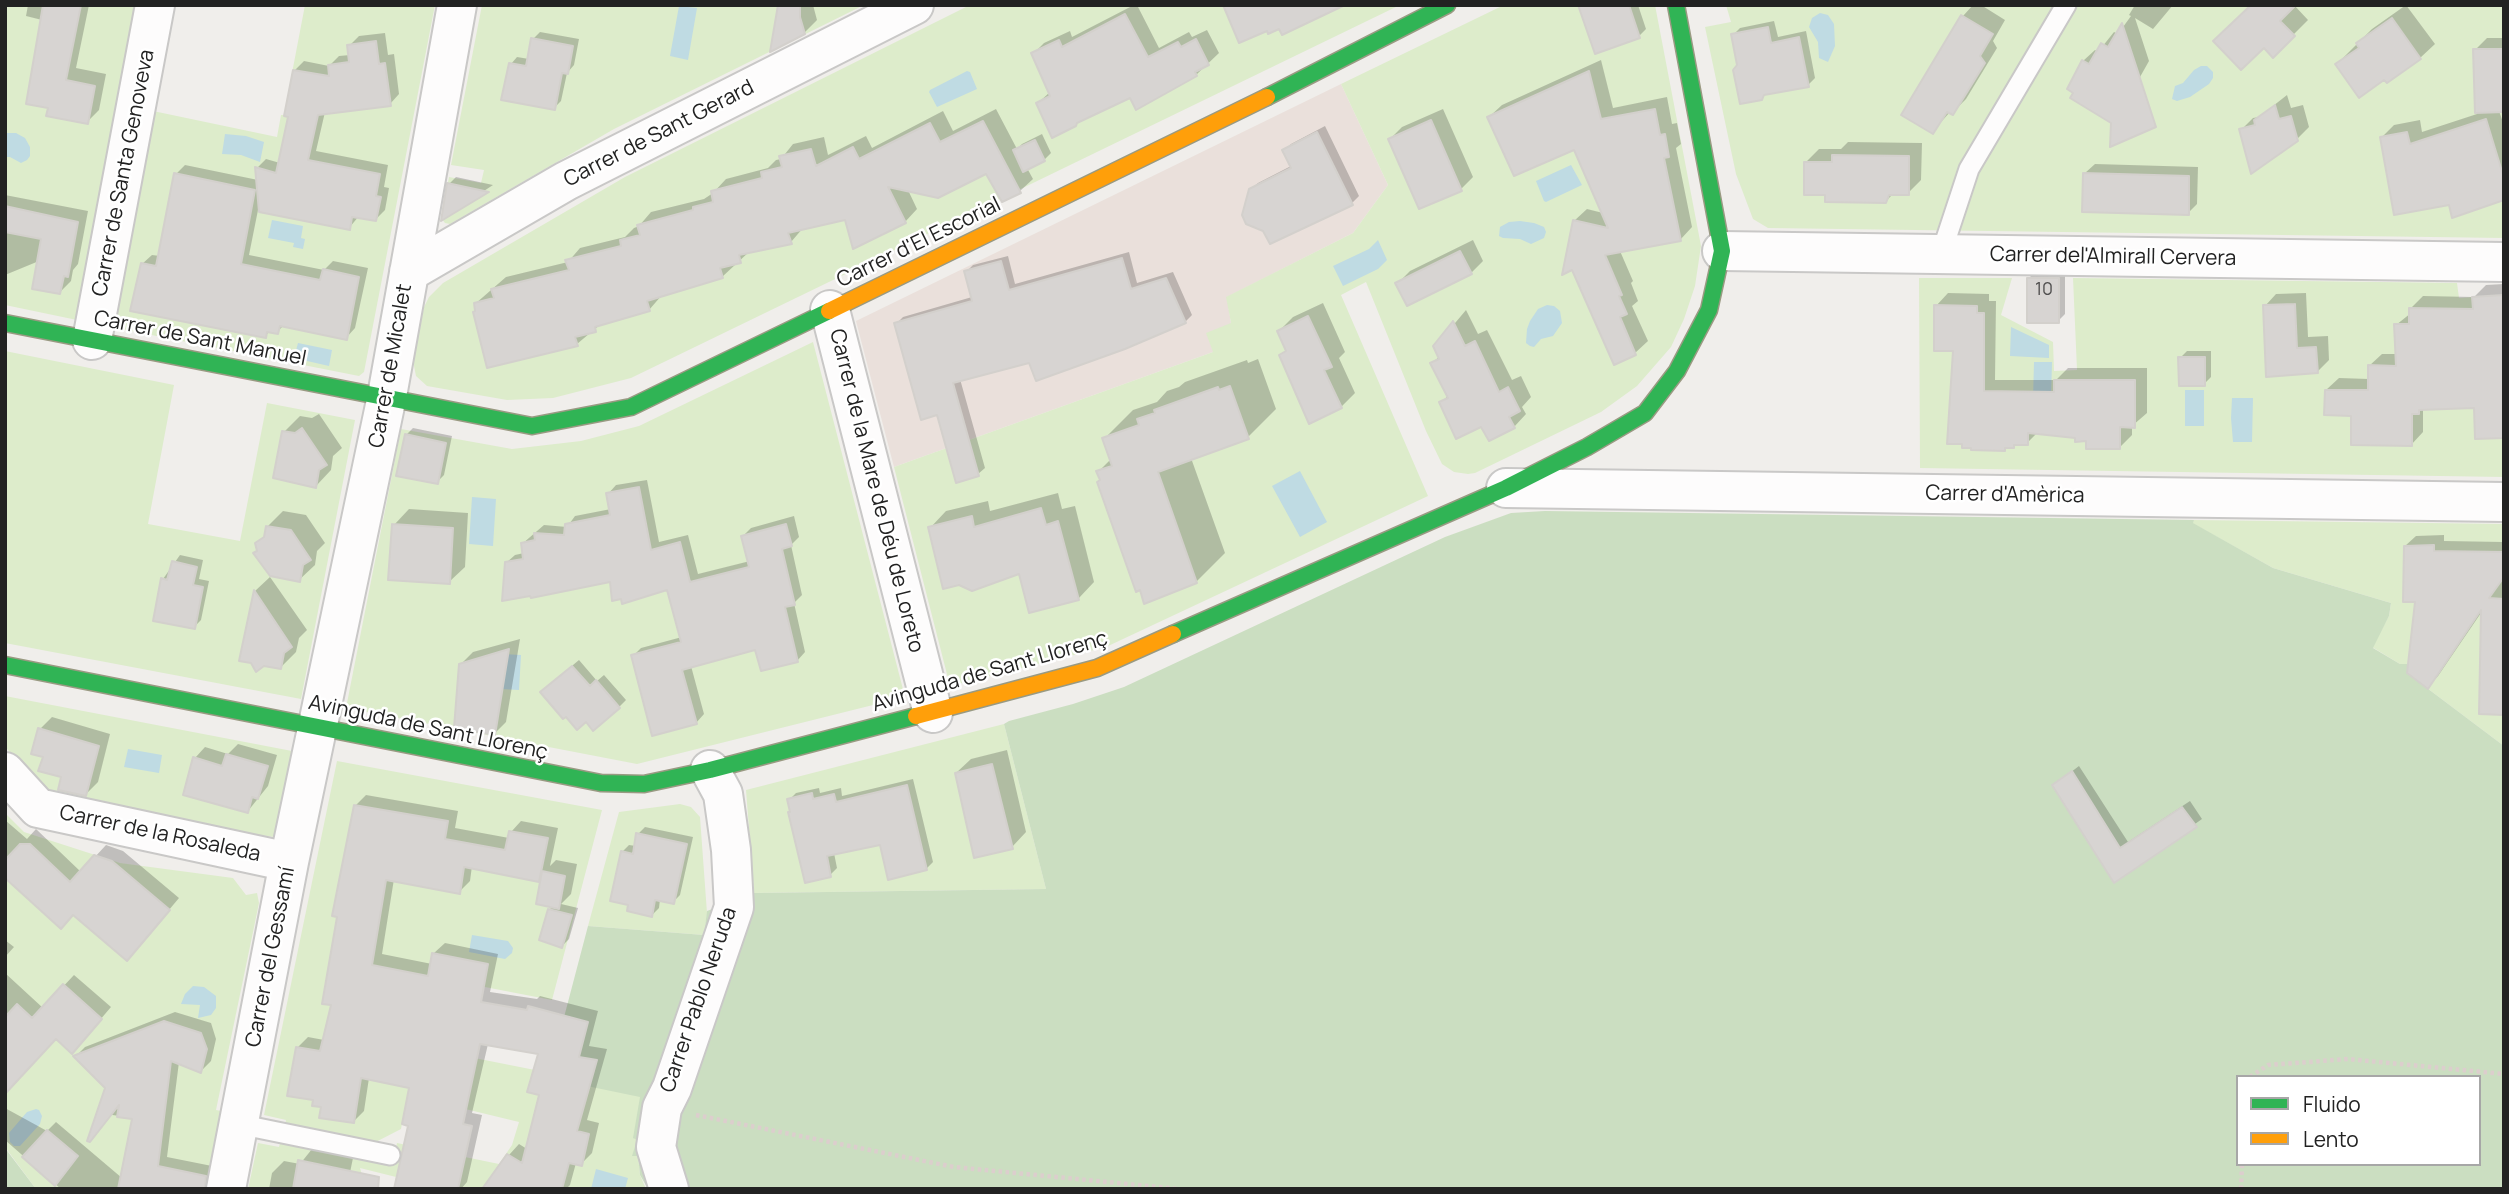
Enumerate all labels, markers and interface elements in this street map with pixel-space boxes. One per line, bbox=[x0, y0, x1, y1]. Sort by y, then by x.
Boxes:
street label: Carrer de Santa Genoveva bbox=[88, 47, 160, 299]
street label: Carrer de Sant Gerard bbox=[560, 75, 758, 193]
street label: Carrer d'El Escorial bbox=[833, 192, 1005, 294]
street label: Carrer del'Almirall Cervera bbox=[1990, 242, 2236, 272]
house number: 10 bbox=[2035, 279, 2053, 301]
street label: Carrer de Micalet bbox=[364, 282, 418, 450]
street label: Carrer de Sant Manuel bbox=[92, 306, 308, 372]
street label: Carrer de la Mare de Déu de Loreto bbox=[824, 327, 928, 655]
street label: Carrer d'Amèrica bbox=[1925, 481, 2085, 509]
street label: Avinguda de Sant Llorenç bbox=[869, 626, 1111, 718]
street label: Avinguda de Sant Llorenç bbox=[306, 690, 550, 766]
street label: Carrer de la Rosaleda bbox=[57, 800, 263, 868]
street label: Carrer del Gessamí bbox=[241, 865, 301, 1049]
street label: Carrer Pablo Neruda bbox=[655, 904, 743, 1096]
legend bbox=[2236, 1075, 2481, 1166]
text: Fluido bbox=[2303, 1090, 2361, 1118]
text: Lento bbox=[2303, 1125, 2359, 1153]

